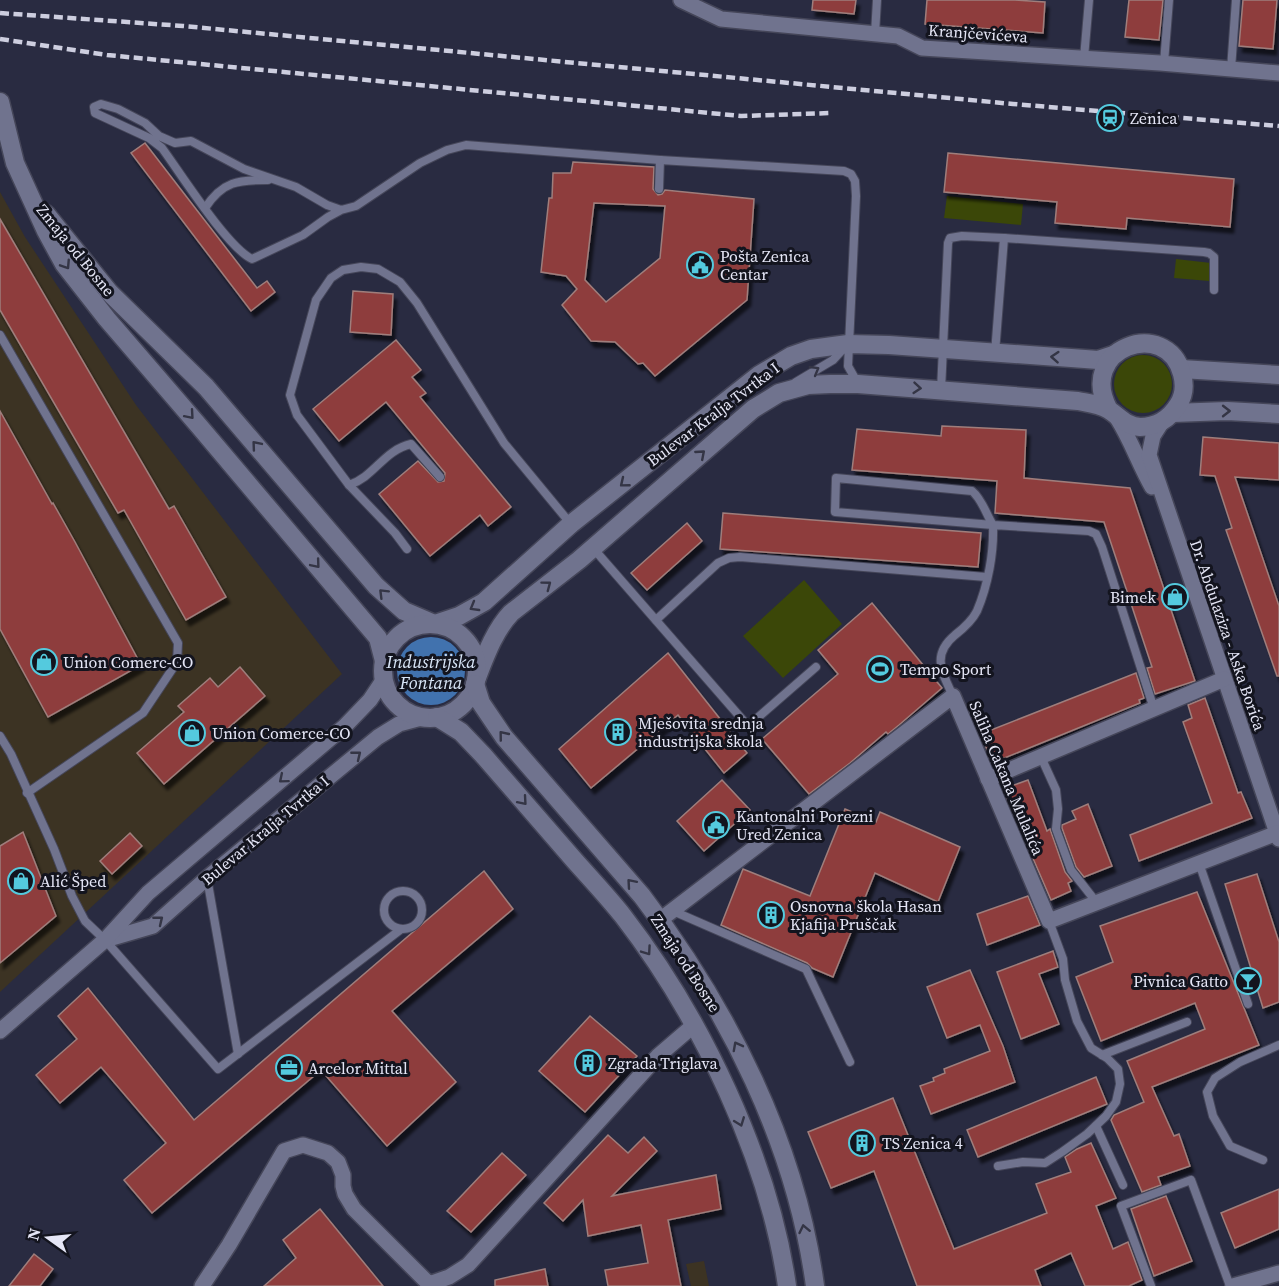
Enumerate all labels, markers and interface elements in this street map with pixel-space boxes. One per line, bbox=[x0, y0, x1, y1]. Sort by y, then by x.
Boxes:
street label: Kranjčevićeva bbox=[927, 19, 1029, 48]
station icon: Zenica bbox=[1095, 103, 1125, 133]
place label: Zenica bbox=[1130, 107, 1178, 129]
street label: Zmaja od Bosne bbox=[32, 199, 120, 301]
place label: Pošta Zenica Centar bbox=[720, 245, 810, 285]
public building icon: Pošta Zenica Centar bbox=[685, 250, 715, 280]
one-way arrow bbox=[58, 259, 70, 269]
one-way arrow bbox=[1051, 351, 1060, 364]
street label: Bulevar Kralja Tvrtka I bbox=[642, 357, 784, 471]
one-way arrow bbox=[809, 366, 819, 378]
one-way arrow bbox=[912, 382, 921, 395]
one-way arrow bbox=[1222, 405, 1231, 417]
one-way arrow bbox=[183, 408, 194, 419]
one-way arrow bbox=[252, 441, 263, 452]
one-way arrow bbox=[694, 451, 705, 462]
one-way arrow bbox=[619, 475, 630, 486]
street label: Dr. Abdulaziza - Aska Borića bbox=[1185, 537, 1271, 734]
one-way arrow bbox=[308, 557, 319, 568]
one-way arrow bbox=[541, 582, 552, 593]
shop icon: Bimek bbox=[1160, 582, 1190, 612]
place label: Bimek bbox=[1110, 586, 1156, 608]
one-way arrow bbox=[379, 589, 390, 600]
one-way arrow bbox=[470, 600, 480, 612]
shop icon: Union Comerc-CO bbox=[29, 647, 59, 677]
water label: Industrijska Fontana bbox=[385, 649, 476, 695]
place label: Union Comerc-CO bbox=[63, 651, 193, 673]
sports icon: Tempo Sport bbox=[865, 654, 895, 684]
place label: Tempo Sport bbox=[900, 658, 992, 680]
street label: Saliha Cakana Mulalića bbox=[965, 697, 1050, 859]
place label: Mješovita srednja industrijska škola bbox=[638, 712, 765, 752]
building icon: Mješovita srednja industrijska škola bbox=[603, 717, 633, 747]
shop icon: Union Comerce-CO bbox=[177, 718, 207, 748]
place label: Union Comerce-CO bbox=[212, 722, 351, 744]
one-way arrow bbox=[500, 731, 511, 742]
one-way arrow bbox=[350, 751, 361, 762]
street label: Bulevar Kralja Tvrtka I bbox=[197, 770, 334, 890]
one-way arrow bbox=[279, 771, 290, 782]
one-way arrow bbox=[516, 794, 527, 805]
place label: Kantonalni Porezni Ured Zenica bbox=[736, 805, 874, 845]
public building icon: Kantonalni Porezni Ured Zenica bbox=[701, 810, 731, 840]
shop icon: Alić Šped bbox=[6, 866, 36, 896]
place label: Alić Šped bbox=[40, 870, 106, 892]
one-way arrow bbox=[627, 879, 638, 890]
place label: Osnovna škola Hasan Kjafija Pruščak bbox=[790, 895, 942, 935]
building icon: Osnovna škola Hasan Kjafija Pruščak bbox=[756, 900, 786, 930]
street label: Zmaja od Bosne bbox=[646, 910, 726, 1016]
one-way arrow bbox=[152, 916, 163, 927]
one-way arrow bbox=[640, 945, 651, 956]
bar icon: Pivnica Gatto bbox=[1233, 966, 1263, 996]
place label: Pivnica Gatto bbox=[1133, 970, 1228, 992]
one-way arrow bbox=[732, 1042, 744, 1053]
building icon: Zgrada Triglava bbox=[573, 1048, 603, 1078]
place label: Zgrada Triglava bbox=[608, 1052, 718, 1074]
office icon: Arcelor Mittal bbox=[274, 1053, 304, 1083]
place label: Arcelor Mittal bbox=[308, 1057, 408, 1079]
one-way arrow bbox=[733, 1116, 745, 1127]
building icon: TS Zenica 4 bbox=[847, 1128, 877, 1158]
place label: TS Zenica 4 bbox=[882, 1132, 963, 1154]
north arrow bbox=[18, 1208, 78, 1268]
one-way arrow bbox=[798, 1224, 811, 1234]
text: N bbox=[21, 1225, 46, 1243]

